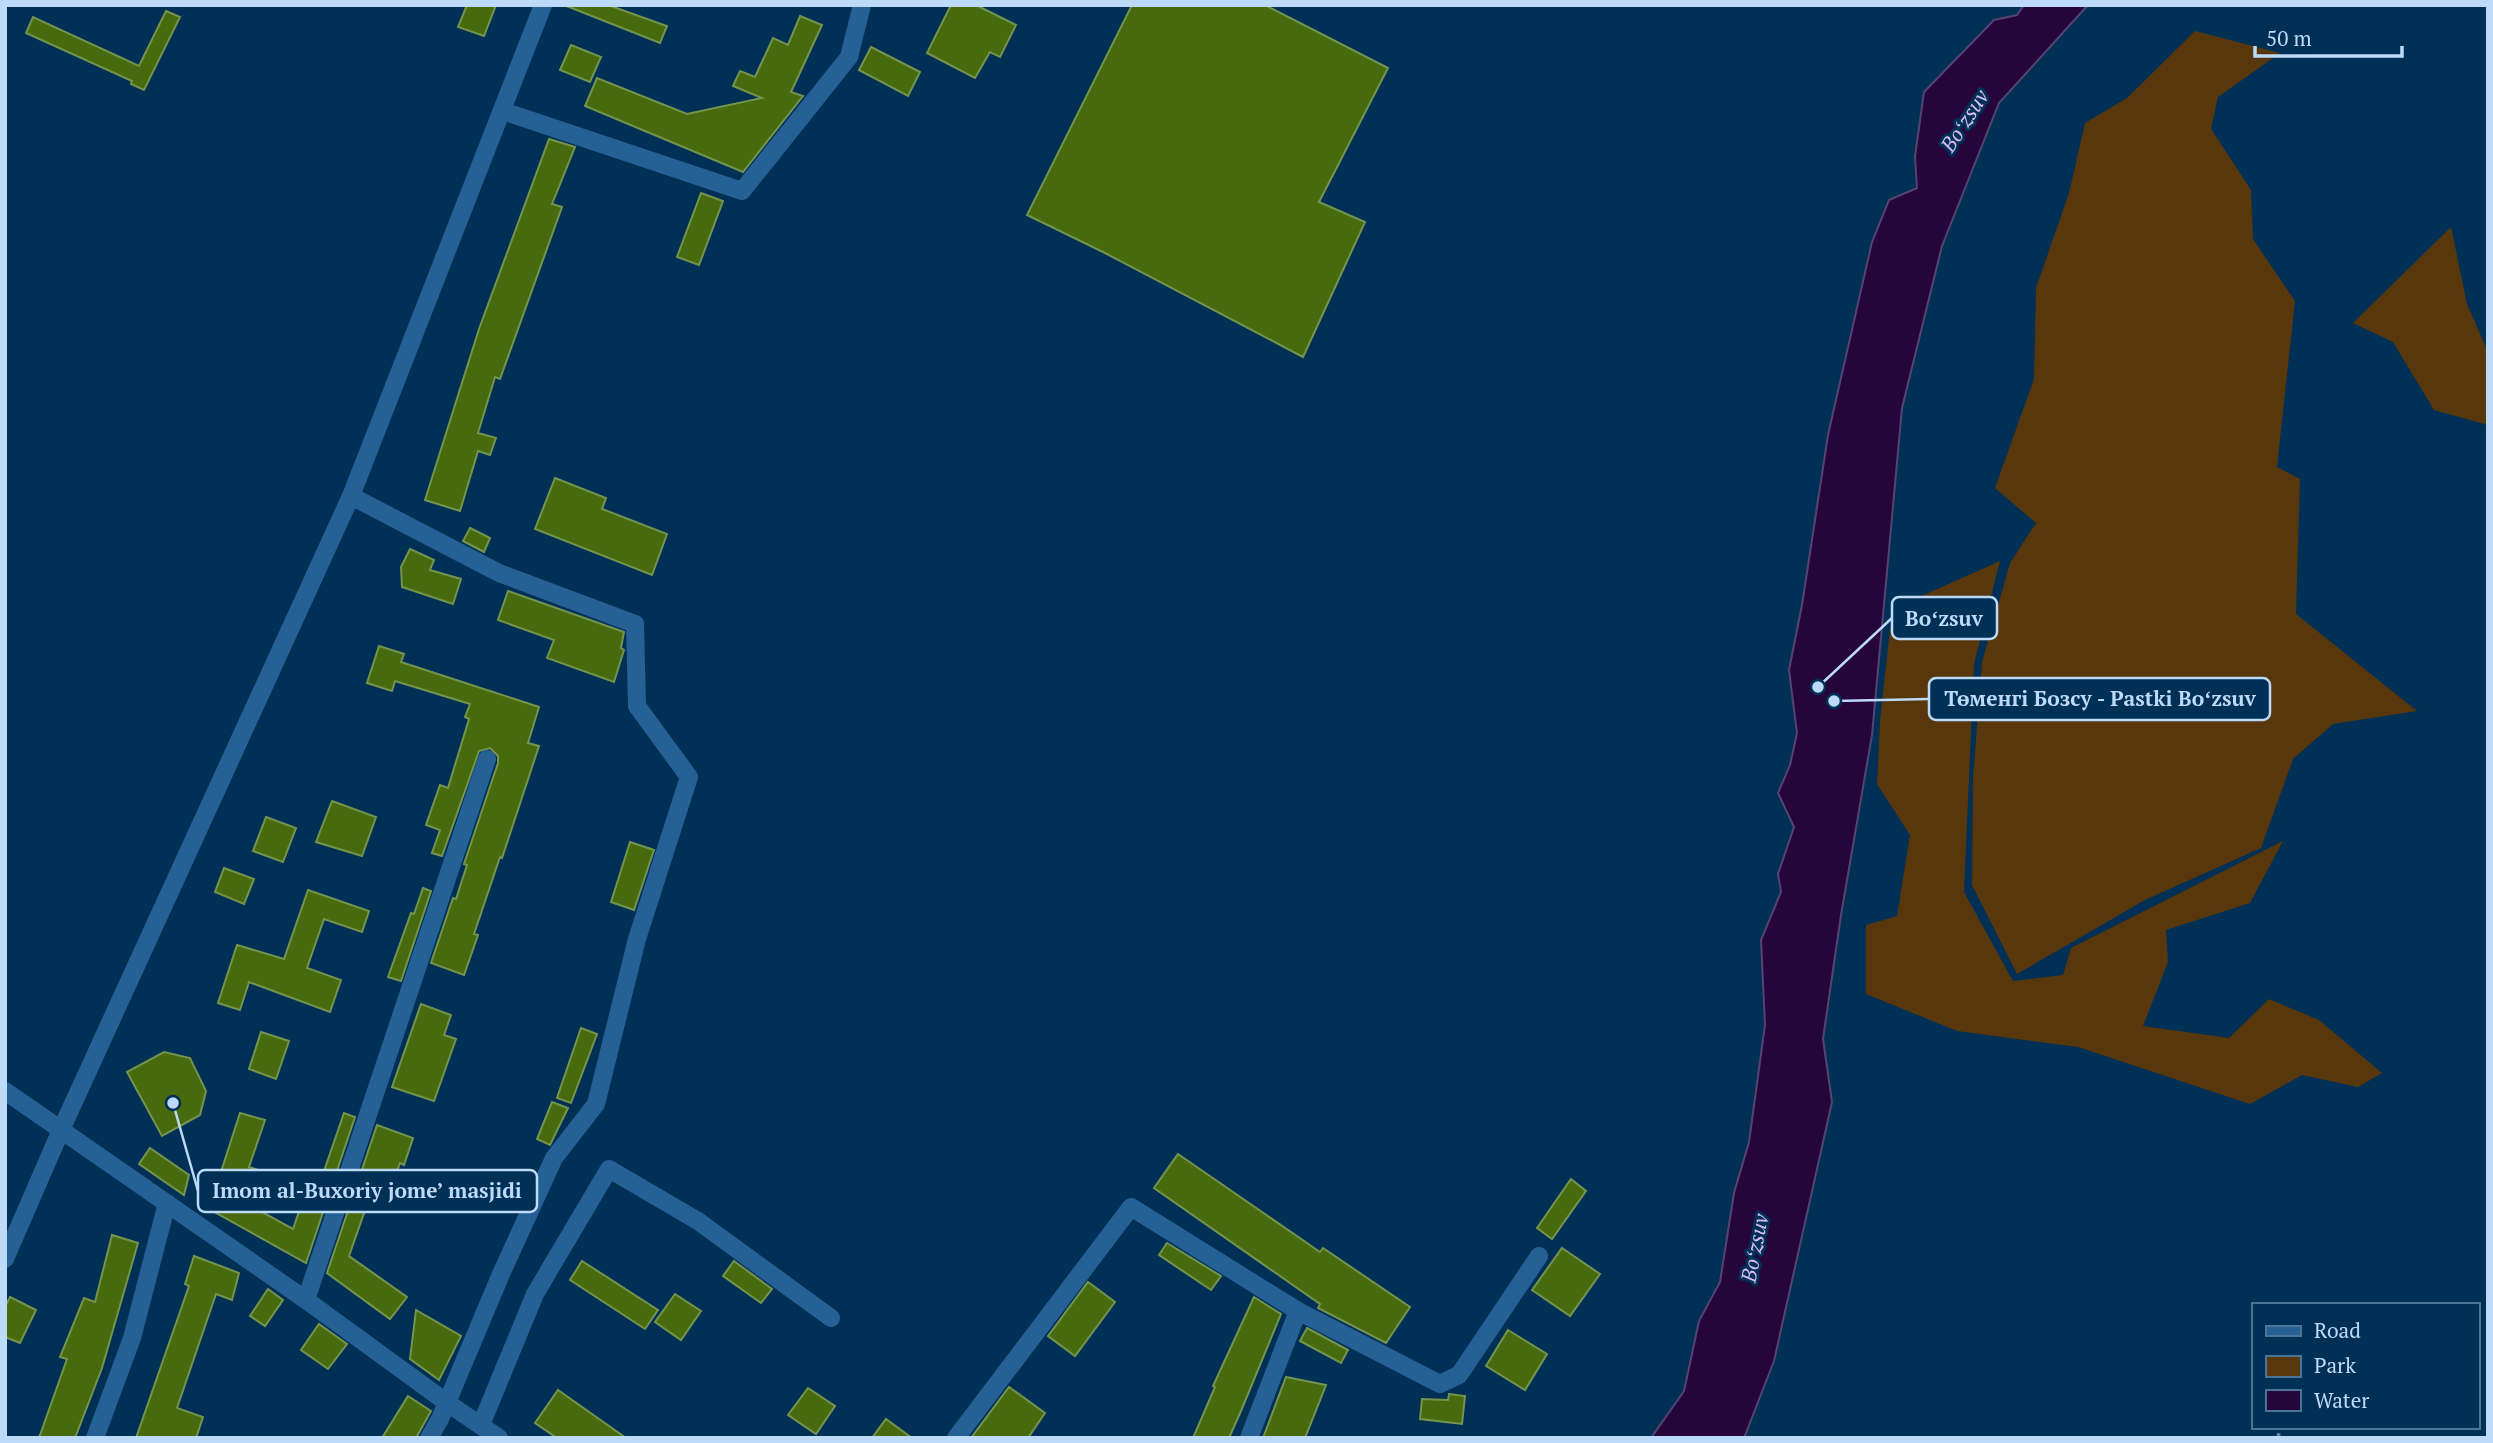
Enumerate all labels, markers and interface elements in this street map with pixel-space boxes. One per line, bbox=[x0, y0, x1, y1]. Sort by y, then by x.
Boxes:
scale bar bbox=[2255, 14, 2402, 58]
text: 50 m bbox=[2266, 24, 2312, 52]
water label: Boʻzsuv bbox=[1933, 83, 1995, 158]
callout: Boʻzsuv bbox=[1892, 597, 1997, 639]
text: Boʻzsuv bbox=[1905, 604, 1984, 632]
callout: Төменгі Бозсу - Pastki Boʻzsuv bbox=[1929, 678, 2270, 720]
text: Төменгі Бозсу - Pastki Boʻzsuv bbox=[1944, 684, 2257, 712]
callout: Imom al-Buxoriy jome’ masjidi bbox=[198, 1170, 537, 1212]
text: Imom al-Buxoriy jome’ masjidi bbox=[212, 1176, 522, 1204]
water label: Boʻzsuv bbox=[1733, 1211, 1774, 1285]
legend bbox=[2252, 1303, 2479, 1429]
text: Road bbox=[2314, 1316, 2361, 1344]
text: Park bbox=[2314, 1351, 2356, 1379]
text: Water bbox=[2314, 1386, 2369, 1414]

